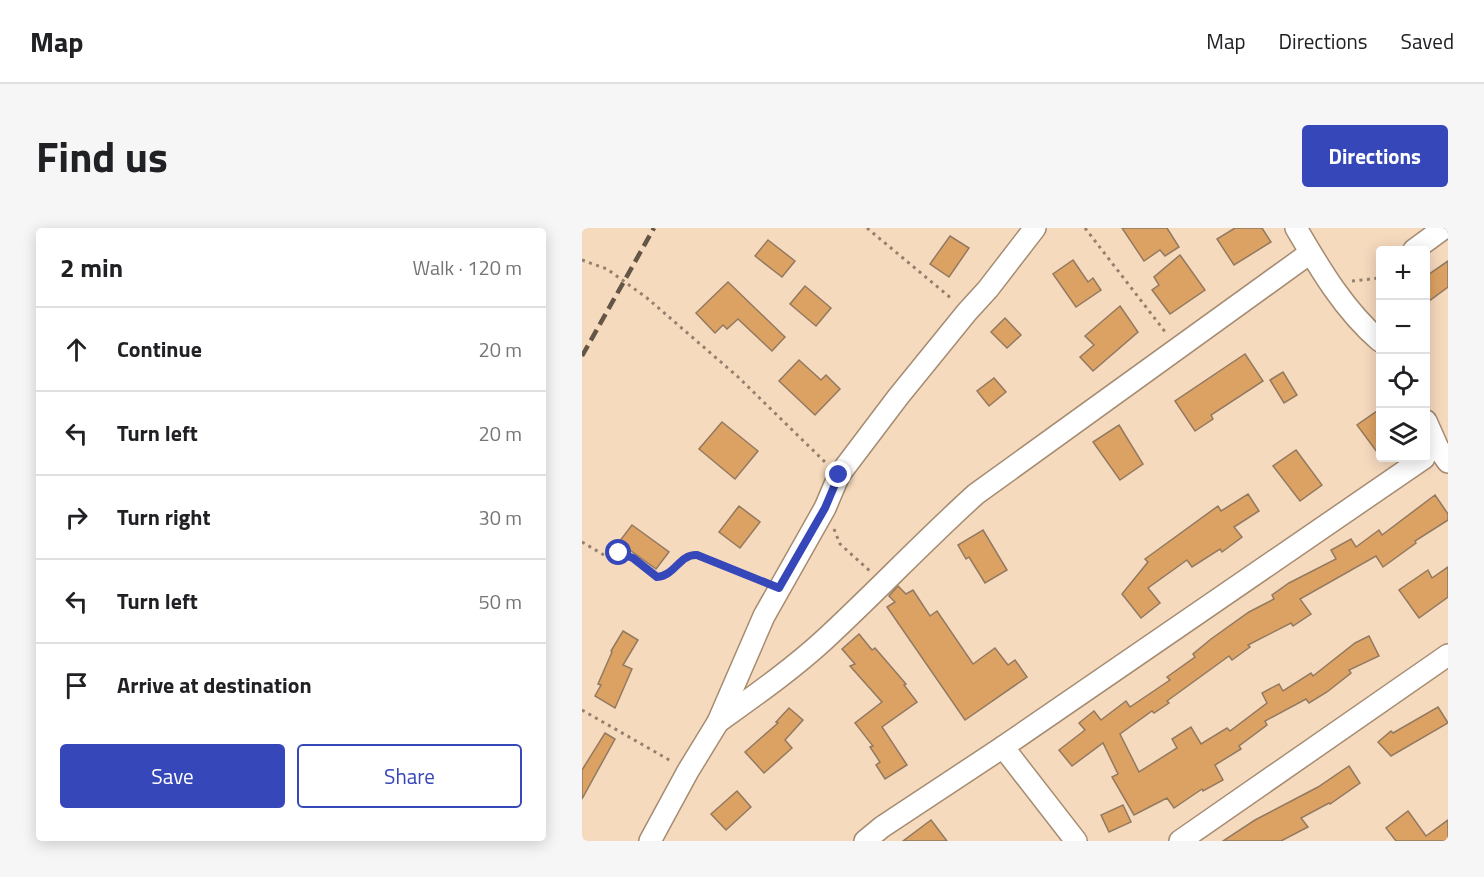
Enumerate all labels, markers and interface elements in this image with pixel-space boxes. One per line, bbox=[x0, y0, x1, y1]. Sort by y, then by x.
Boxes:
text: Map bbox=[30, 20, 84, 63]
text: Map bbox=[1206, 25, 1246, 57]
text: Directions bbox=[1279, 25, 1368, 57]
text: Saved bbox=[1401, 25, 1454, 57]
text: Find us bbox=[36, 124, 168, 188]
button: Directions bbox=[1302, 125, 1448, 187]
map controls bbox=[1376, 246, 1430, 462]
button: + bbox=[1376, 246, 1430, 300]
text: 2 min bbox=[60, 248, 123, 287]
text: Walk · 120 m bbox=[413, 252, 522, 283]
button: − bbox=[1376, 300, 1430, 354]
text: Continue bbox=[117, 332, 202, 366]
icon: ahead bbox=[60, 333, 93, 366]
text: 20 m bbox=[478, 334, 522, 365]
button: locate bbox=[1376, 354, 1430, 408]
button: layers bbox=[1376, 408, 1430, 462]
text: Turn left bbox=[117, 416, 198, 450]
icon: left bbox=[60, 417, 93, 450]
text: 20 m bbox=[478, 418, 522, 449]
route end bbox=[825, 461, 851, 487]
text: Turn right bbox=[117, 500, 211, 534]
icon: right bbox=[60, 501, 93, 534]
text: 30 m bbox=[478, 502, 522, 533]
route start bbox=[605, 539, 631, 565]
text: Turn left bbox=[117, 584, 198, 618]
icon: left bbox=[60, 585, 93, 618]
text: 50 m bbox=[478, 586, 522, 617]
text: Arrive at destination bbox=[117, 668, 312, 702]
icon: arrive bbox=[60, 669, 93, 702]
button: Save bbox=[60, 744, 285, 808]
button: Share bbox=[297, 744, 522, 808]

